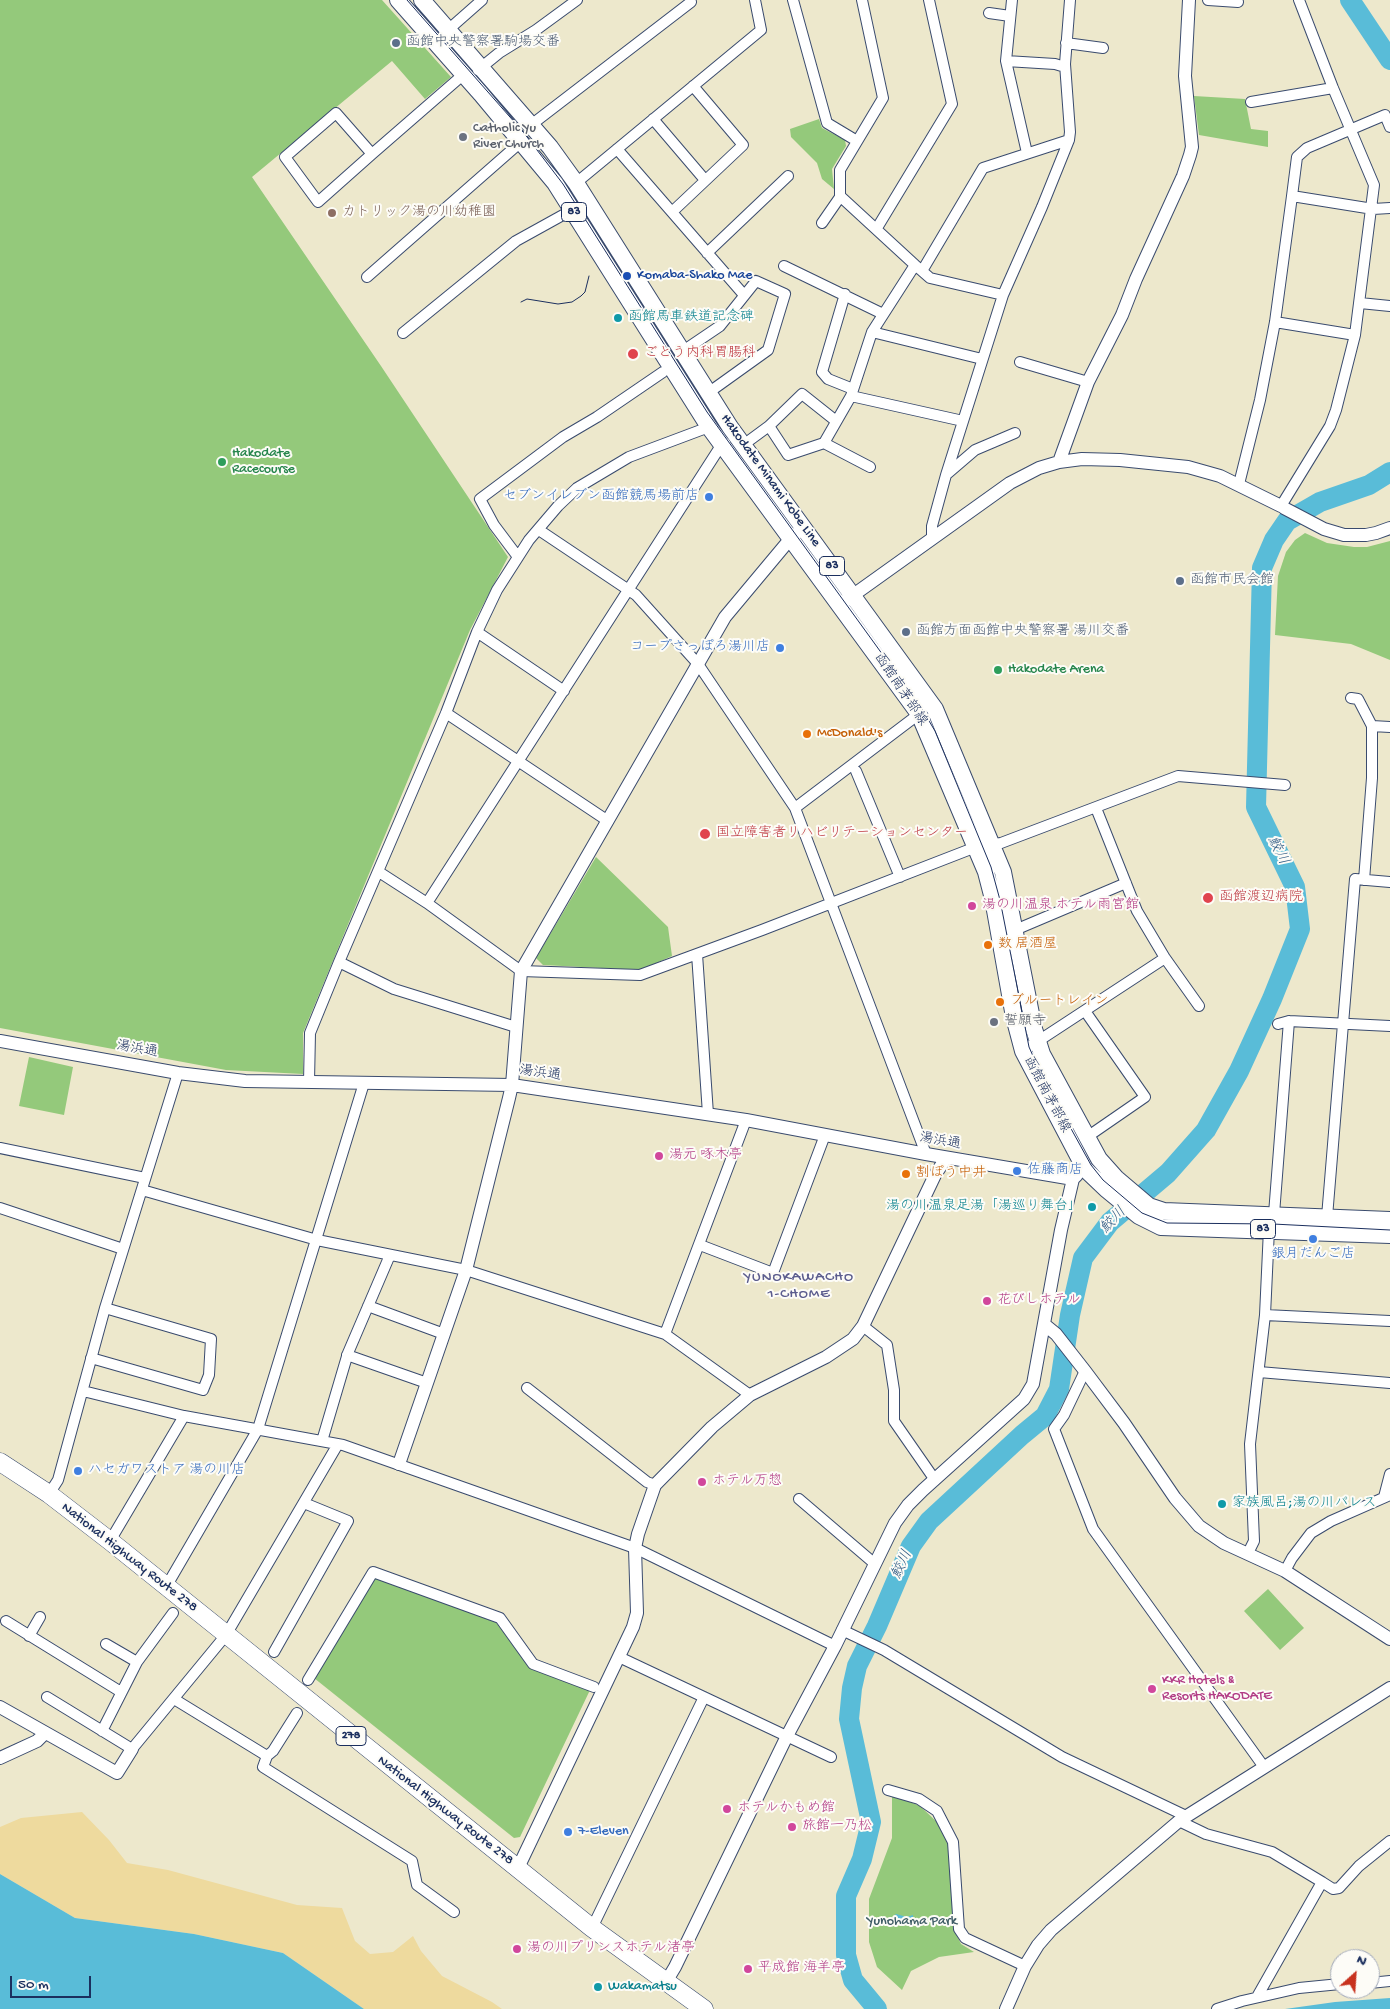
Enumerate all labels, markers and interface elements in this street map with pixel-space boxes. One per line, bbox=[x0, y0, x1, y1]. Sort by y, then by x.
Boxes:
place label: 函館中央警察署駒場交番 bbox=[406, 35, 560, 51]
marker: 函館中央警察署駒場交番 bbox=[390, 37, 402, 49]
place label: Catholic Yu River Church bbox=[473, 121, 544, 154]
marker: Catholic Yu River Church bbox=[457, 131, 469, 143]
road number: 83 bbox=[562, 202, 586, 222]
place label: カトリック湯の川幼稚園 bbox=[342, 205, 496, 221]
marker: カトリック湯の川幼稚園 bbox=[326, 207, 338, 219]
place label: Komaba-Shako Mae bbox=[637, 268, 753, 284]
marker: Komaba-Shako Mae bbox=[621, 270, 633, 282]
place label: 函館馬車鉄道記念碑 bbox=[628, 310, 754, 326]
marker: 函館馬車鉄道記念碑 bbox=[612, 312, 624, 324]
place label: ごとう内科胃腸科 bbox=[644, 346, 756, 362]
marker: ごとう内科胃腸科 bbox=[626, 347, 640, 361]
street label: Hakodate Minami Kobe Line bbox=[716, 411, 824, 551]
place label: Hakodate Racecourse bbox=[232, 446, 295, 478]
marker: Hakodate Racecourse bbox=[216, 456, 228, 468]
place label: セブンイレブン函館競馬場前店 bbox=[503, 489, 699, 505]
marker: セブンイレブン函館競馬場前店 bbox=[703, 491, 715, 503]
road number: 83 bbox=[820, 556, 844, 576]
place label: 函館市民会館 bbox=[1190, 573, 1274, 589]
marker: 函館市民会館 bbox=[1174, 575, 1186, 587]
place label: 函館方面函館中央警察署 湯川交番 bbox=[916, 624, 1129, 640]
marker: 函館方面函館中央警察署 湯川交番 bbox=[900, 626, 912, 638]
place label: コープさっぽろ湯川店 bbox=[630, 640, 770, 656]
marker: コープさっぽろ湯川店 bbox=[774, 642, 786, 654]
street label: 函館南茅部線 bbox=[870, 650, 930, 730]
place label: Hakodate Arena bbox=[1008, 662, 1104, 678]
marker: Hakodate Arena bbox=[992, 664, 1004, 676]
place label: McDonald's bbox=[817, 726, 882, 742]
marker: McDonald's bbox=[801, 728, 813, 740]
place label: 国立障害者リハビリテーションセンター bbox=[716, 826, 968, 842]
marker: 国立障害者リハビリテーションセンター bbox=[698, 827, 712, 841]
water label: 鮫川 bbox=[1262, 834, 1292, 868]
place label: 函館渡辺病院 bbox=[1219, 890, 1303, 906]
marker: 函館渡辺病院 bbox=[1201, 891, 1215, 905]
place label: 湯の川温泉 ホテル雨宮館 bbox=[982, 898, 1139, 914]
marker: 湯の川温泉 ホテル雨宮館 bbox=[966, 900, 978, 912]
place label: 数 居酒屋 bbox=[998, 937, 1057, 953]
marker: 数 居酒屋 bbox=[982, 939, 994, 951]
place label: ブルートレイン bbox=[1010, 994, 1109, 1010]
marker: ブルートレイン bbox=[994, 996, 1006, 1008]
place label: 誓願寺 bbox=[1004, 1014, 1046, 1030]
marker: 誓願寺 bbox=[988, 1016, 1000, 1028]
street label: 湯浜通 bbox=[115, 1038, 159, 1062]
street label: 函館南茅部線 bbox=[1019, 1054, 1073, 1136]
street label: 湯浜通 bbox=[518, 1063, 562, 1085]
street label: 湯浜通 bbox=[918, 1130, 962, 1154]
place label: 湯元 啄木亭 bbox=[669, 1148, 742, 1164]
marker: 湯元 啄木亭 bbox=[653, 1150, 665, 1162]
place label: 佐藤商店 bbox=[1027, 1163, 1083, 1179]
marker: 佐藤商店 bbox=[1011, 1165, 1023, 1177]
place label: 割ぽう中井 bbox=[916, 1166, 986, 1182]
marker: 割ぽう中井 bbox=[900, 1168, 912, 1180]
place label: 湯の川温泉足湯「湯巡り舞台」 bbox=[886, 1199, 1082, 1215]
marker: 湯の川温泉足湯「湯巡り舞台」 bbox=[1086, 1201, 1098, 1213]
water label: 鮫川 bbox=[1097, 1204, 1131, 1238]
road number: 83 bbox=[1250, 1220, 1276, 1238]
marker: 銀月だんご店 bbox=[1307, 1233, 1319, 1245]
place label: 銀月だんご店 bbox=[1271, 1247, 1355, 1263]
district label: YUNOKAWACHO 1-CHOME bbox=[743, 1269, 855, 1304]
place label: 花びしホテル bbox=[997, 1293, 1081, 1309]
marker: 花びしホテル bbox=[981, 1295, 993, 1307]
place label: ハセガワストア 湯の川店 bbox=[88, 1463, 245, 1479]
marker: ハセガワストア 湯の川店 bbox=[72, 1465, 84, 1477]
place label: ホテル万惣 bbox=[712, 1474, 782, 1490]
marker: ホテル万惣 bbox=[696, 1476, 708, 1488]
place label: 家族風呂;湯の川パレス bbox=[1232, 1496, 1376, 1512]
marker: 家族風呂;湯の川パレス bbox=[1216, 1498, 1228, 1510]
street label: National Highway Route 278 bbox=[58, 1500, 200, 1616]
water label: 鮫川 bbox=[889, 1548, 917, 1582]
place label: KKR Hotels & Resorts HAKODATE bbox=[1162, 1673, 1272, 1705]
marker: KKR Hotels & Resorts HAKODATE bbox=[1146, 1683, 1158, 1695]
road number: 278 bbox=[336, 1726, 366, 1745]
street label: National Highway Route 278 bbox=[374, 1753, 516, 1869]
place label: ホテルかもめ館 bbox=[737, 1801, 835, 1817]
marker: ホテルかもめ館 bbox=[721, 1803, 733, 1815]
place label: 旅館一乃松 bbox=[802, 1819, 872, 1835]
marker: 旅館一乃松 bbox=[786, 1821, 798, 1833]
place label: 7-Eleven bbox=[578, 1824, 629, 1840]
marker: 7-Eleven bbox=[562, 1826, 574, 1838]
park label: Yunohama Park bbox=[867, 1914, 957, 1930]
place label: 湯の川プリンスホテル渚亭 bbox=[527, 1941, 695, 1957]
marker: 湯の川プリンスホテル渚亭 bbox=[511, 1943, 523, 1955]
north arrow bbox=[1330, 1949, 1380, 1999]
text: N bbox=[1354, 1951, 1369, 1971]
place label: 平成館 海羊亭 bbox=[758, 1961, 845, 1977]
marker: 平成館 海羊亭 bbox=[742, 1963, 754, 1975]
scale bar bbox=[12, 1966, 94, 1998]
text: 50 m bbox=[18, 1976, 49, 1994]
place label: Wakamatsu bbox=[608, 1979, 677, 1995]
marker: Wakamatsu bbox=[592, 1981, 604, 1993]

